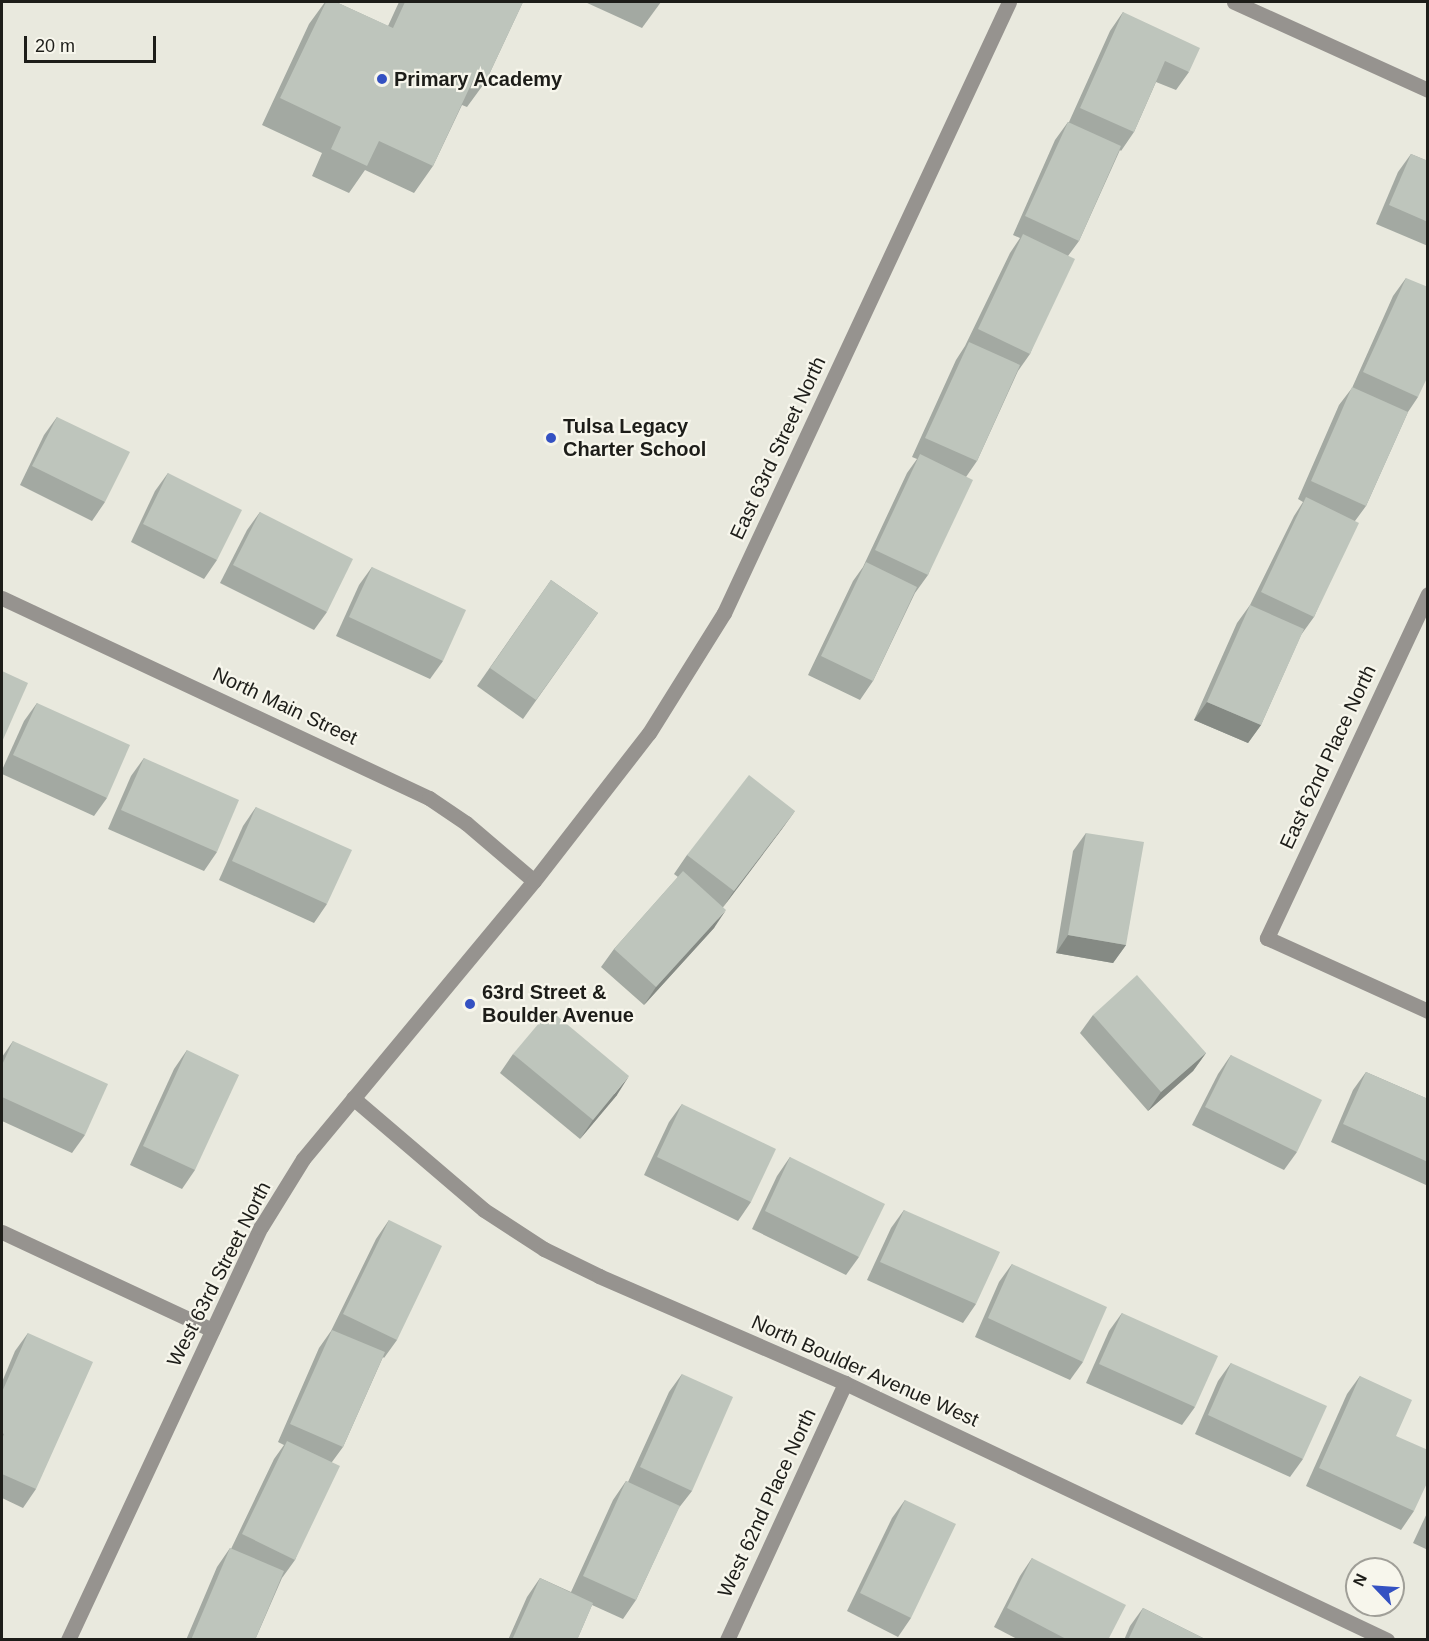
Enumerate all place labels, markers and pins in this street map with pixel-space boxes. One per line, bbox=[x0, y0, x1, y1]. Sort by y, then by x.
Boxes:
place label: Primary Academy bbox=[394, 67, 563, 91]
marker: Primary Academy bbox=[375, 72, 389, 86]
place label: Tulsa Legacy Charter School bbox=[563, 414, 706, 461]
marker: Tulsa Legacy Charter School bbox=[544, 431, 558, 445]
place label: 63rd Street & Boulder Avenue bbox=[482, 981, 635, 1028]
marker: 63rd Street & Boulder Avenue bbox=[463, 997, 477, 1011]

